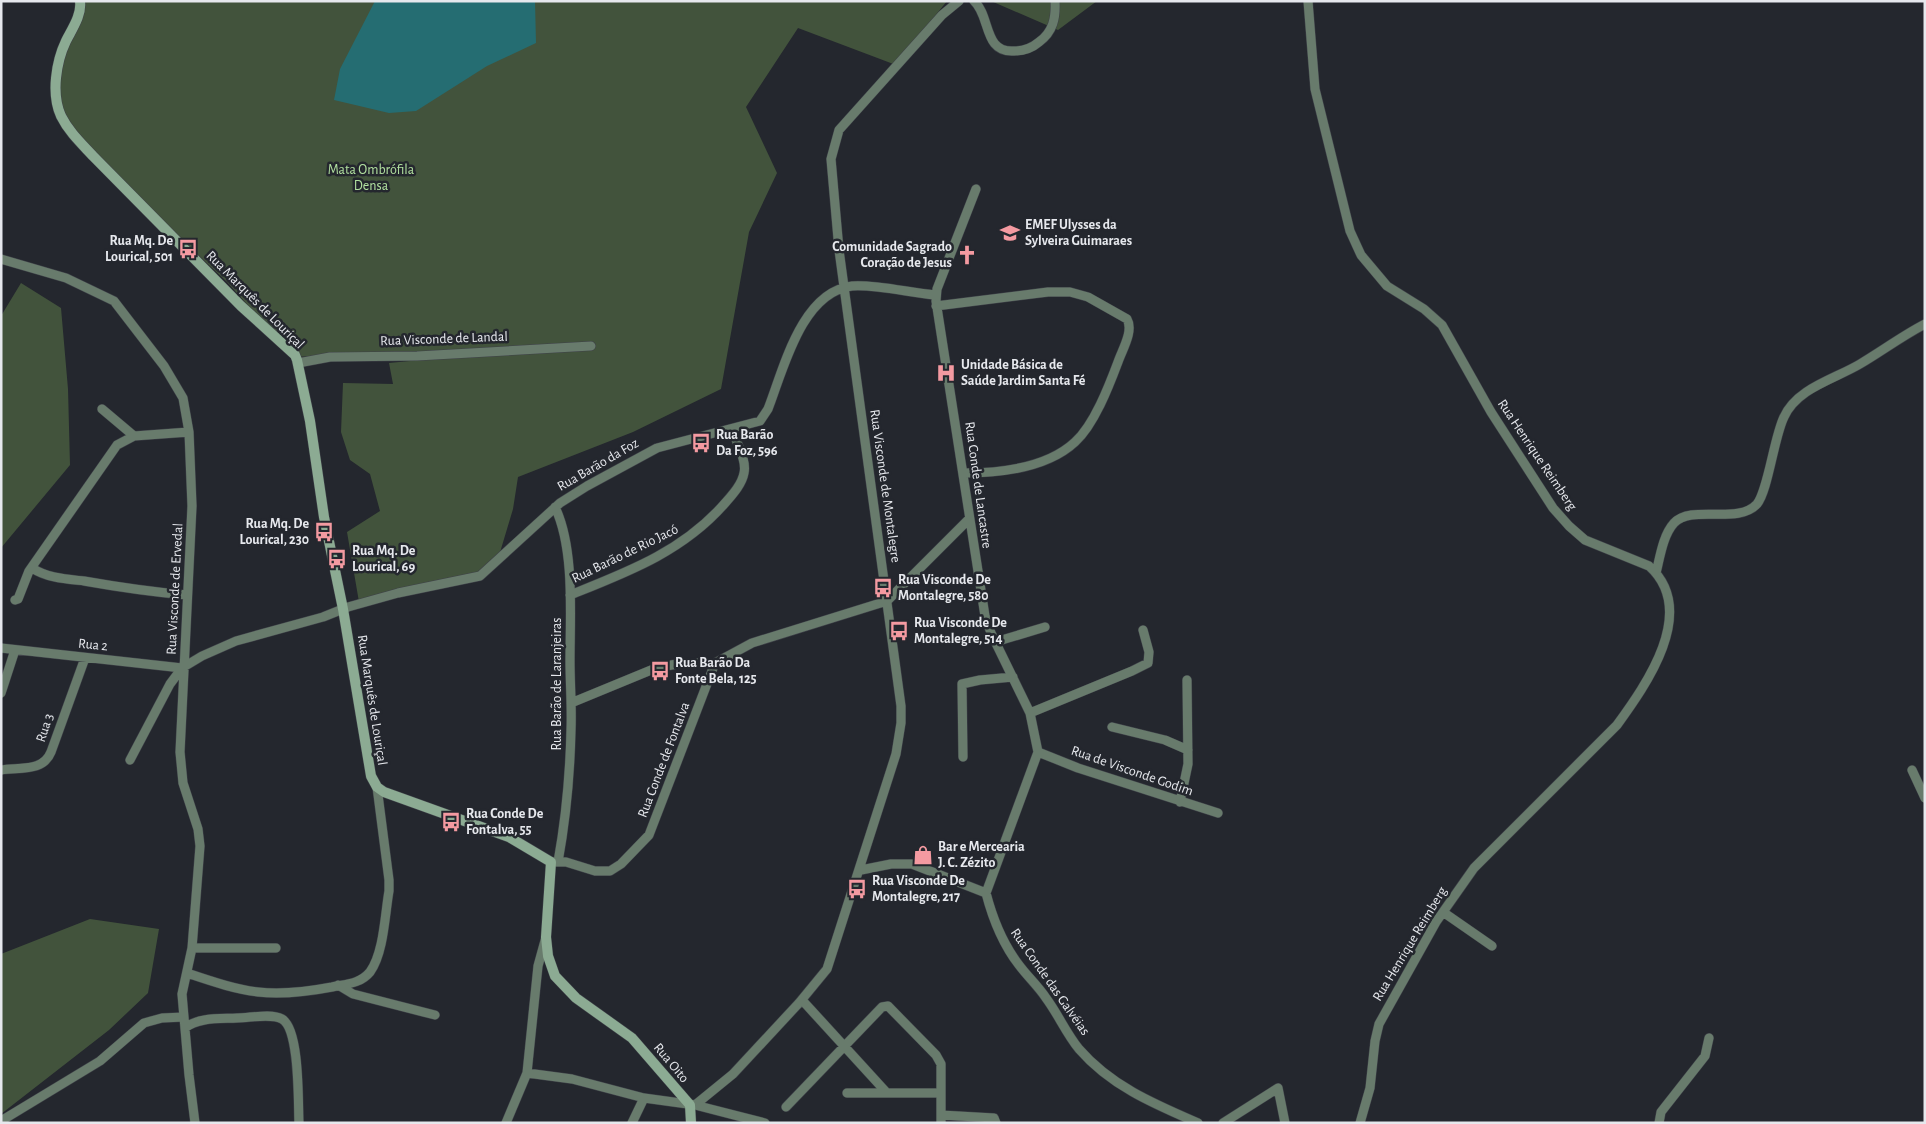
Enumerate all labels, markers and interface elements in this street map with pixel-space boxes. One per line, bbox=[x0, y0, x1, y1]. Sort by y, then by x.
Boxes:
park label: Mata Ombrófila Densa bbox=[328, 163, 415, 193]
place label: EMEF Ulysses da Sylveira Guimaraes bbox=[1025, 218, 1132, 248]
school or university icon: EMEF Ulysses da Sylveira Guimaraes bbox=[999, 222, 1021, 244]
place label: Rua Mq. De Lourical, 501 bbox=[105, 234, 173, 264]
bus stop icon: Rua Mq. De Lourical, 501 bbox=[177, 238, 199, 260]
place label: Comunidade Sagrado Coração de Jesus bbox=[832, 240, 952, 270]
church icon: Comunidade Sagrado Coração de Jesus bbox=[956, 244, 978, 266]
street label: Rua Marquês de Louriçal bbox=[203, 248, 307, 352]
street label: Rua Visconde de Landal bbox=[380, 330, 508, 348]
place label: Unidade Básica de Saúde Jardim Santa Fé bbox=[961, 358, 1086, 388]
hospital icon: Unidade Básica de Saúde Jardim Santa Fé bbox=[935, 362, 957, 384]
street label: Rua Henrique Reimberg bbox=[1495, 397, 1579, 513]
street label: Rua Visconde de Montalegre bbox=[867, 409, 903, 563]
street label: Rua Conde de Lancastre bbox=[962, 421, 994, 549]
place label: Rua Barão Da Foz, 596 bbox=[716, 428, 778, 458]
bus stop icon: Rua Barão Da Foz, 596 bbox=[690, 432, 712, 454]
street label: Rua Barão da Foz bbox=[555, 436, 641, 494]
place label: Rua Mq. De Lourical, 230 bbox=[239, 517, 309, 547]
bus stop icon: Rua Mq. De Lourical, 230 bbox=[313, 521, 335, 543]
street label: Rua Barão de Rio Jacó bbox=[570, 522, 680, 586]
street label: Rua Visconde de Ervedal bbox=[165, 523, 185, 655]
place label: Rua Mq. De Lourical, 69 bbox=[352, 544, 416, 574]
bus stop icon: Rua Mq. De Lourical, 69 bbox=[326, 548, 348, 570]
place label: Rua Visconde De Montalegre, 580 bbox=[898, 573, 991, 603]
bus stop icon: Rua Visconde De Montalegre, 580 bbox=[872, 577, 894, 599]
place label: Rua Visconde De Montalegre, 514 bbox=[914, 616, 1007, 646]
street label: Rua Barão de Laranjeiras bbox=[550, 618, 564, 750]
bus stop icon: Rua Visconde De Montalegre, 514 bbox=[888, 620, 910, 642]
street label: Rua Marquês de Louriçal bbox=[355, 634, 389, 766]
street label: Rua 2 bbox=[77, 636, 109, 654]
place label: Rua Barão Da Fonte Bela, 125 bbox=[675, 656, 757, 686]
bus stop icon: Rua Barão Da Fonte Bela, 125 bbox=[649, 660, 671, 682]
street label: Rua Conde de Fontalva bbox=[636, 700, 693, 820]
street label: Rua 3 bbox=[34, 712, 56, 744]
street label: Rua de Visconde Godim bbox=[1069, 744, 1195, 798]
place label: Rua Conde De Fontalva, 55 bbox=[466, 807, 544, 837]
bus stop icon: Rua Conde De Fontalva, 55 bbox=[440, 811, 462, 833]
place label: Bar e Mercearia J. C. Zézito bbox=[938, 840, 1025, 870]
shop icon: Bar e Mercearia J. C. Zézito bbox=[912, 844, 934, 866]
place label: Rua Visconde De Montalegre, 217 bbox=[872, 874, 965, 904]
bus stop icon: Rua Visconde De Montalegre, 217 bbox=[846, 878, 868, 900]
street label: Rua Henrique Reimberg bbox=[1370, 884, 1450, 1004]
street label: Rua Conde das Galvéias bbox=[1008, 926, 1092, 1038]
street label: Rua Oito bbox=[651, 1041, 691, 1086]

